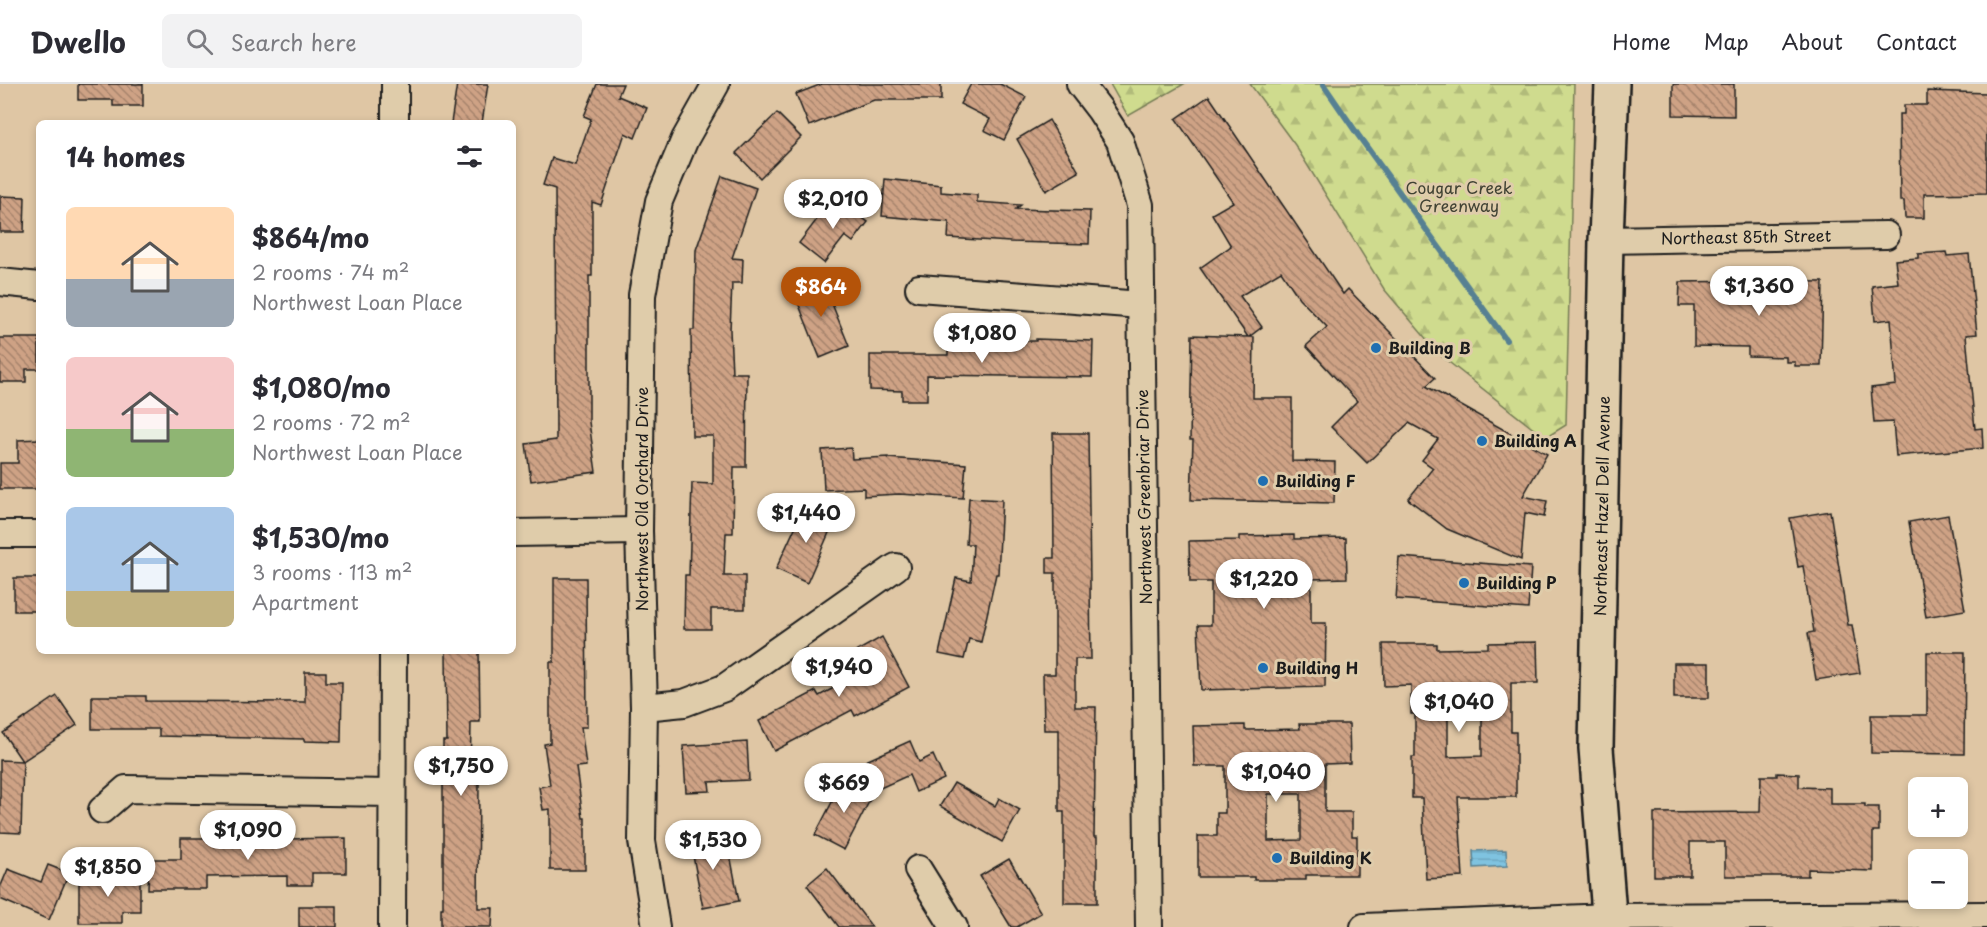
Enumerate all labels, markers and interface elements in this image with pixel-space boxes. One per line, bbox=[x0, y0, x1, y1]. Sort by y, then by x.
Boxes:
search box bbox=[162, 14, 582, 68]
text: Dwello bbox=[30, 20, 126, 63]
icon: search bbox=[183, 25, 216, 58]
text: Search here bbox=[231, 25, 357, 58]
text: Home bbox=[1612, 25, 1671, 57]
text: Map bbox=[1704, 25, 1749, 57]
text: About bbox=[1782, 25, 1843, 57]
text: Contact bbox=[1876, 25, 1957, 57]
text: 14 homes bbox=[66, 137, 185, 176]
icon: filters bbox=[453, 140, 486, 173]
park label: Cougar Creek Greenway bbox=[1405, 175, 1513, 217]
pin: $2,010 bbox=[784, 179, 882, 230]
text: $2,010 bbox=[798, 183, 868, 213]
text: $864/mo bbox=[252, 218, 369, 257]
street label: Northeast 85th Street bbox=[1661, 223, 1832, 249]
icon: home bbox=[114, 231, 186, 303]
text: 2 rooms · 74 m² bbox=[252, 257, 409, 287]
pin: $1,360 bbox=[1710, 266, 1808, 317]
pin: $864 bbox=[785, 267, 857, 318]
text: $1,360 bbox=[1724, 270, 1794, 300]
text: $864 bbox=[795, 271, 847, 301]
text: Northwest Loan Place bbox=[252, 287, 463, 317]
pin: $1,080 bbox=[933, 313, 1031, 364]
text: $1,080 bbox=[948, 317, 1016, 347]
place label: Building B bbox=[1388, 335, 1471, 359]
marker: Building B bbox=[1369, 341, 1383, 355]
text: $1,080/mo bbox=[252, 368, 390, 407]
icon: home bbox=[114, 381, 186, 453]
street label: Northwest Old Orchard Drive bbox=[629, 387, 653, 611]
street label: Northwest Greenbriar Drive bbox=[1129, 389, 1157, 605]
street label: Northeast Hazel Dell Avenue bbox=[1587, 396, 1615, 616]
text: 2 rooms · 72 m² bbox=[252, 407, 411, 437]
place label: Building A bbox=[1494, 428, 1577, 452]
marker: Building A bbox=[1475, 434, 1489, 448]
text: Northwest Loan Place bbox=[252, 437, 463, 467]
place label: Building F bbox=[1275, 468, 1356, 492]
marker: Building F bbox=[1256, 474, 1270, 488]
pin: $1,440 bbox=[757, 493, 855, 544]
text: $1,440 bbox=[771, 497, 841, 527]
text: $1,530/mo bbox=[252, 518, 389, 557]
icon: home bbox=[114, 531, 186, 603]
text: 3 rooms · 113 m² bbox=[252, 557, 412, 587]
pin: $1,220 bbox=[1215, 559, 1313, 610]
text: $1,220 bbox=[1230, 563, 1298, 593]
place label: Building P bbox=[1476, 570, 1557, 594]
marker: Building P bbox=[1457, 576, 1471, 590]
text: Apartment bbox=[252, 587, 359, 617]
pin: $1,940 bbox=[790, 647, 888, 698]
text: $1,940 bbox=[805, 651, 873, 681]
place label: Building H bbox=[1275, 655, 1358, 679]
marker: Building H bbox=[1256, 661, 1270, 675]
pin: $1,040 bbox=[1410, 682, 1508, 733]
text: $1,040 bbox=[1424, 686, 1494, 716]
pin: $1,750 bbox=[412, 746, 510, 797]
text: $1,750 bbox=[428, 750, 494, 780]
pin: $1,040 bbox=[1227, 752, 1325, 803]
text: $1,040 bbox=[1241, 756, 1311, 786]
pin: $669 bbox=[808, 763, 880, 814]
text: $669 bbox=[818, 767, 870, 797]
map controls bbox=[1908, 777, 1968, 909]
button: + bbox=[1908, 777, 1968, 837]
pin: $1,090 bbox=[199, 810, 297, 861]
text: $1,090 bbox=[214, 814, 282, 844]
pin: $1,530 bbox=[664, 820, 762, 871]
text: $1,530 bbox=[679, 824, 747, 854]
place label: Building K bbox=[1289, 845, 1372, 869]
pin: $1,850 bbox=[59, 847, 157, 898]
button: − bbox=[1908, 849, 1968, 909]
text: $1,850 bbox=[74, 851, 142, 881]
marker: Building K bbox=[1270, 851, 1284, 865]

